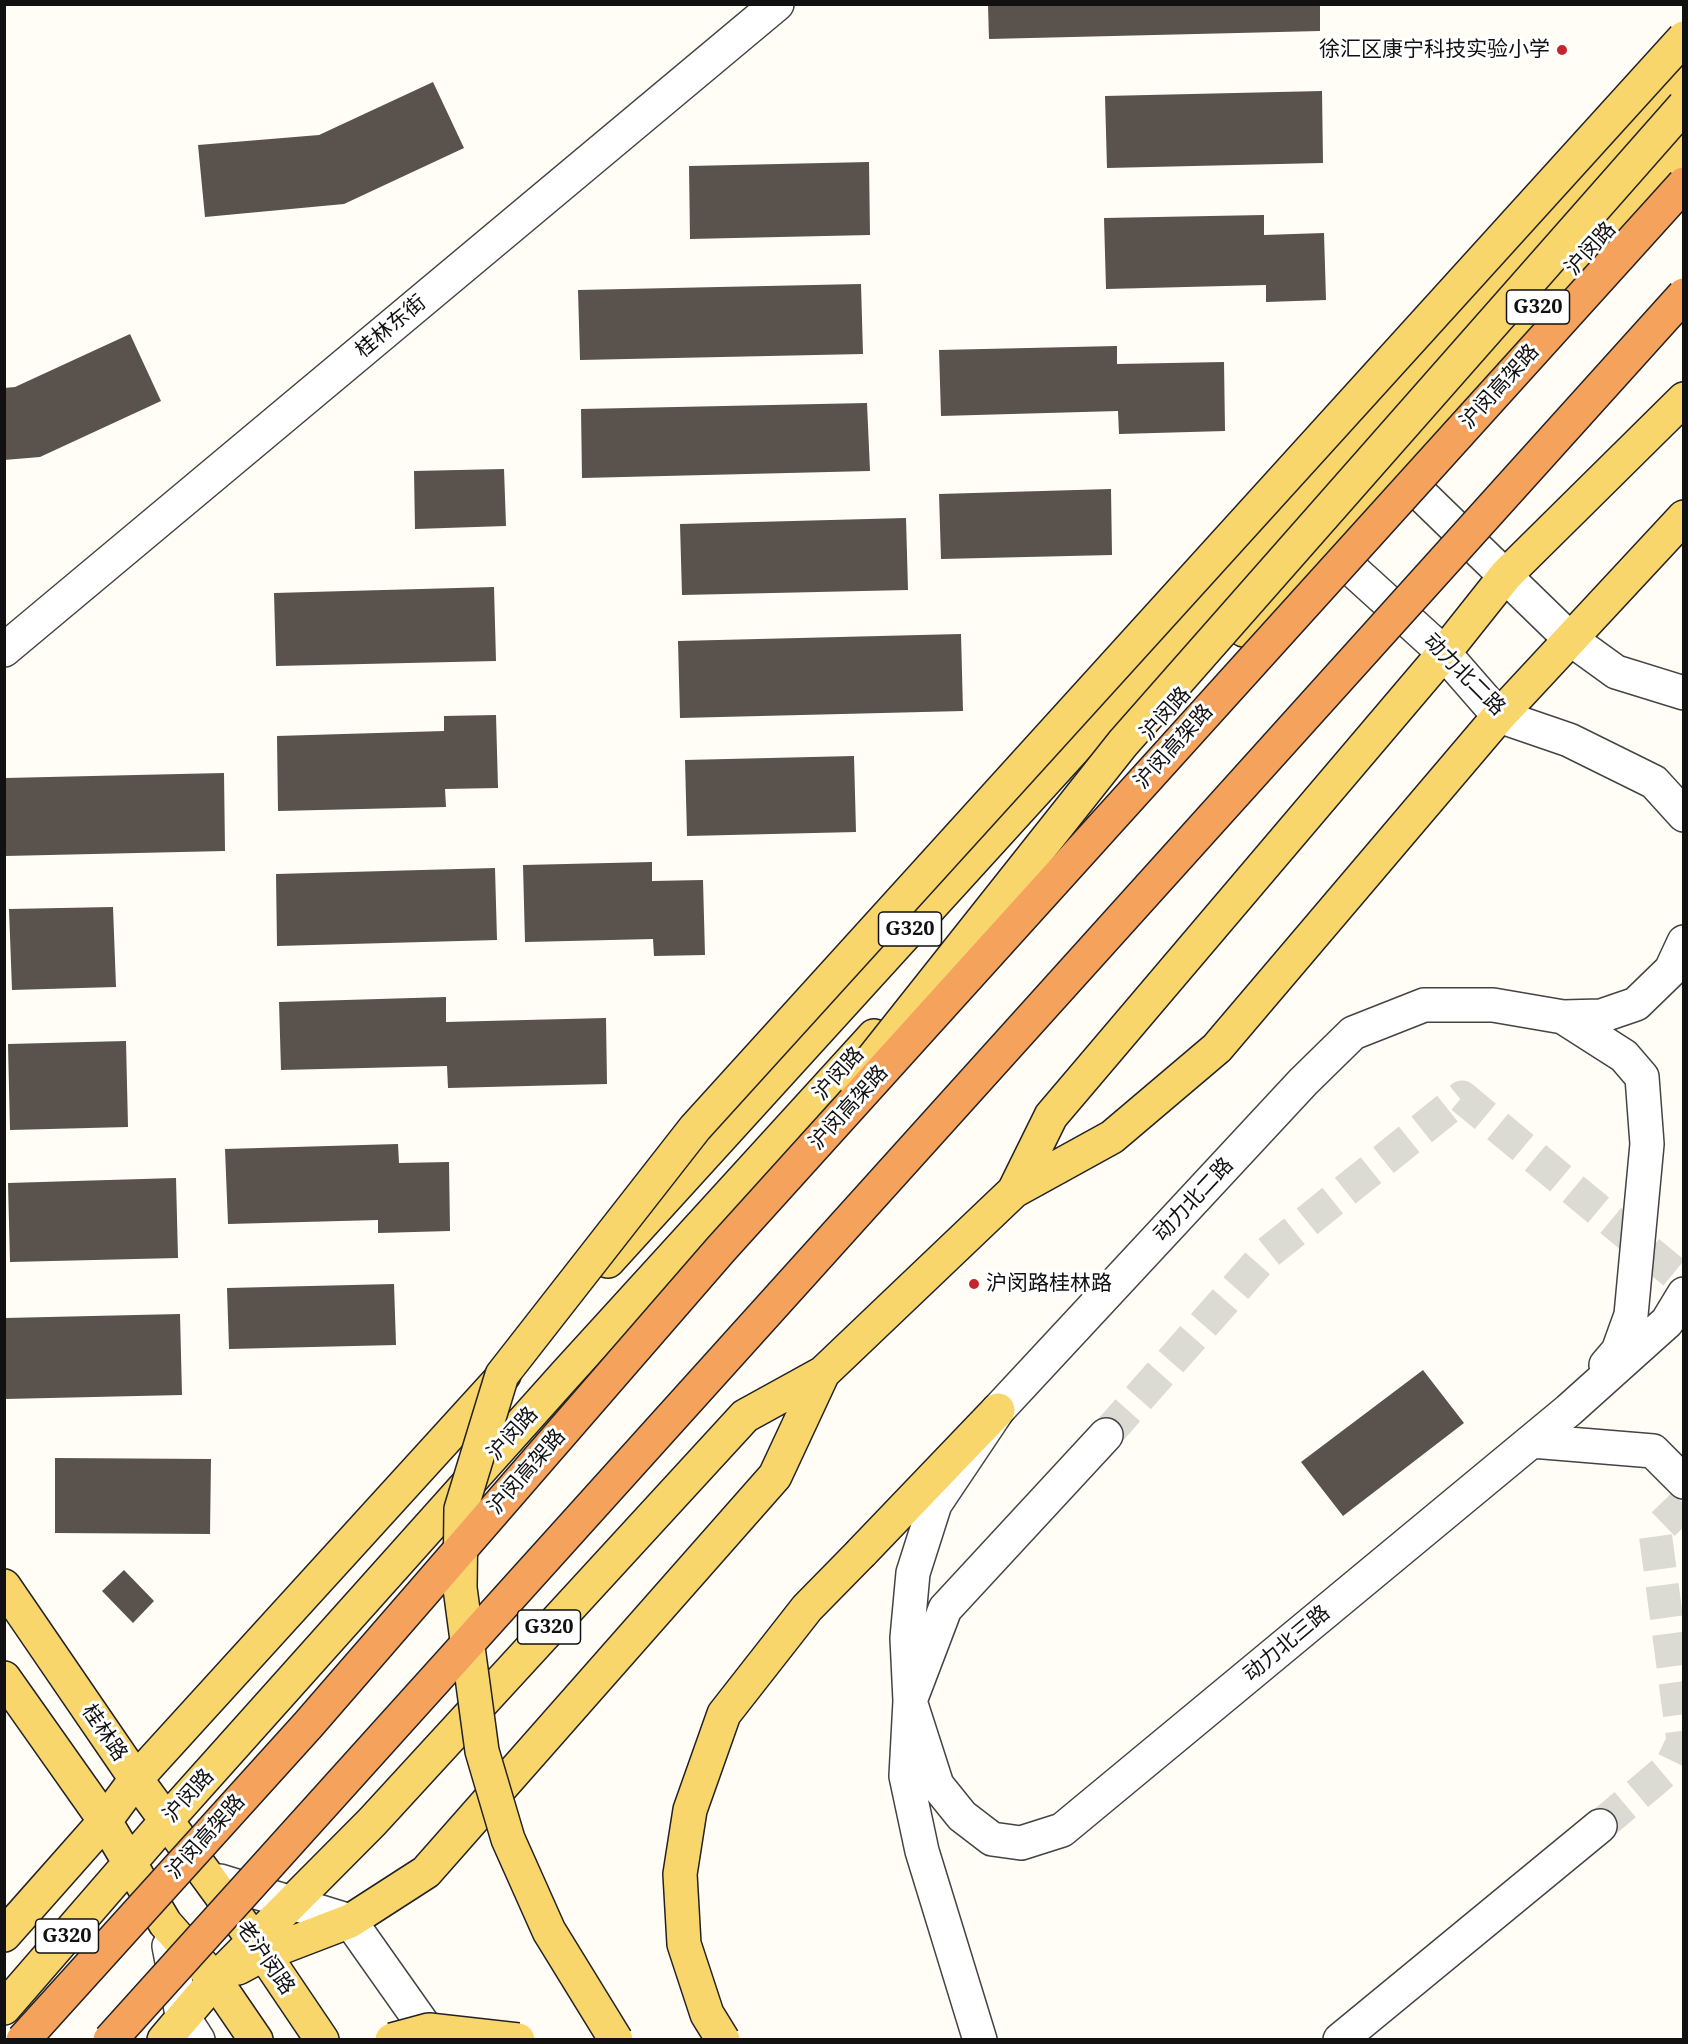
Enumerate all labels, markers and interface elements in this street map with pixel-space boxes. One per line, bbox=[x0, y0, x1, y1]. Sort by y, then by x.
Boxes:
place label: 徐汇区康宁科技实验小学 bbox=[1319, 37, 1550, 63]
marker: 徐汇区康宁科技实验小学 bbox=[1555, 43, 1569, 57]
street label: 沪闵路 bbox=[1561, 217, 1621, 281]
street label: 桂林东街 bbox=[351, 290, 431, 364]
road number: G320 bbox=[1506, 290, 1570, 324]
street label: 沪闵高架路 bbox=[1456, 340, 1544, 434]
street label: 动力北二路 bbox=[1418, 629, 1510, 721]
street label: 沪闵路 bbox=[1136, 682, 1196, 746]
street label: 沪闵高架路 bbox=[1130, 700, 1218, 794]
road number: G320 bbox=[878, 912, 942, 946]
street label: 沪闵路 bbox=[809, 1042, 869, 1106]
street label: 沪闵高架路 bbox=[805, 1061, 893, 1155]
street label: 动力北二路 bbox=[1149, 1153, 1239, 1247]
place label: 沪闵路桂林路 bbox=[986, 1271, 1112, 1297]
marker: 沪闵路桂林路 bbox=[967, 1277, 981, 1291]
street label: 沪闵路 bbox=[483, 1402, 543, 1466]
street label: 沪闵高架路 bbox=[483, 1424, 571, 1520]
street label: 动力北三路 bbox=[1239, 1601, 1335, 1687]
road number: G320 bbox=[518, 1610, 580, 1644]
street label: 桂林路 bbox=[76, 1700, 132, 1766]
street label: 沪闵路 bbox=[159, 1764, 219, 1828]
street label: 沪闵高架路 bbox=[162, 1790, 250, 1884]
street label: 老沪闵路 bbox=[231, 1916, 299, 2000]
road number: G320 bbox=[36, 1919, 98, 1953]

